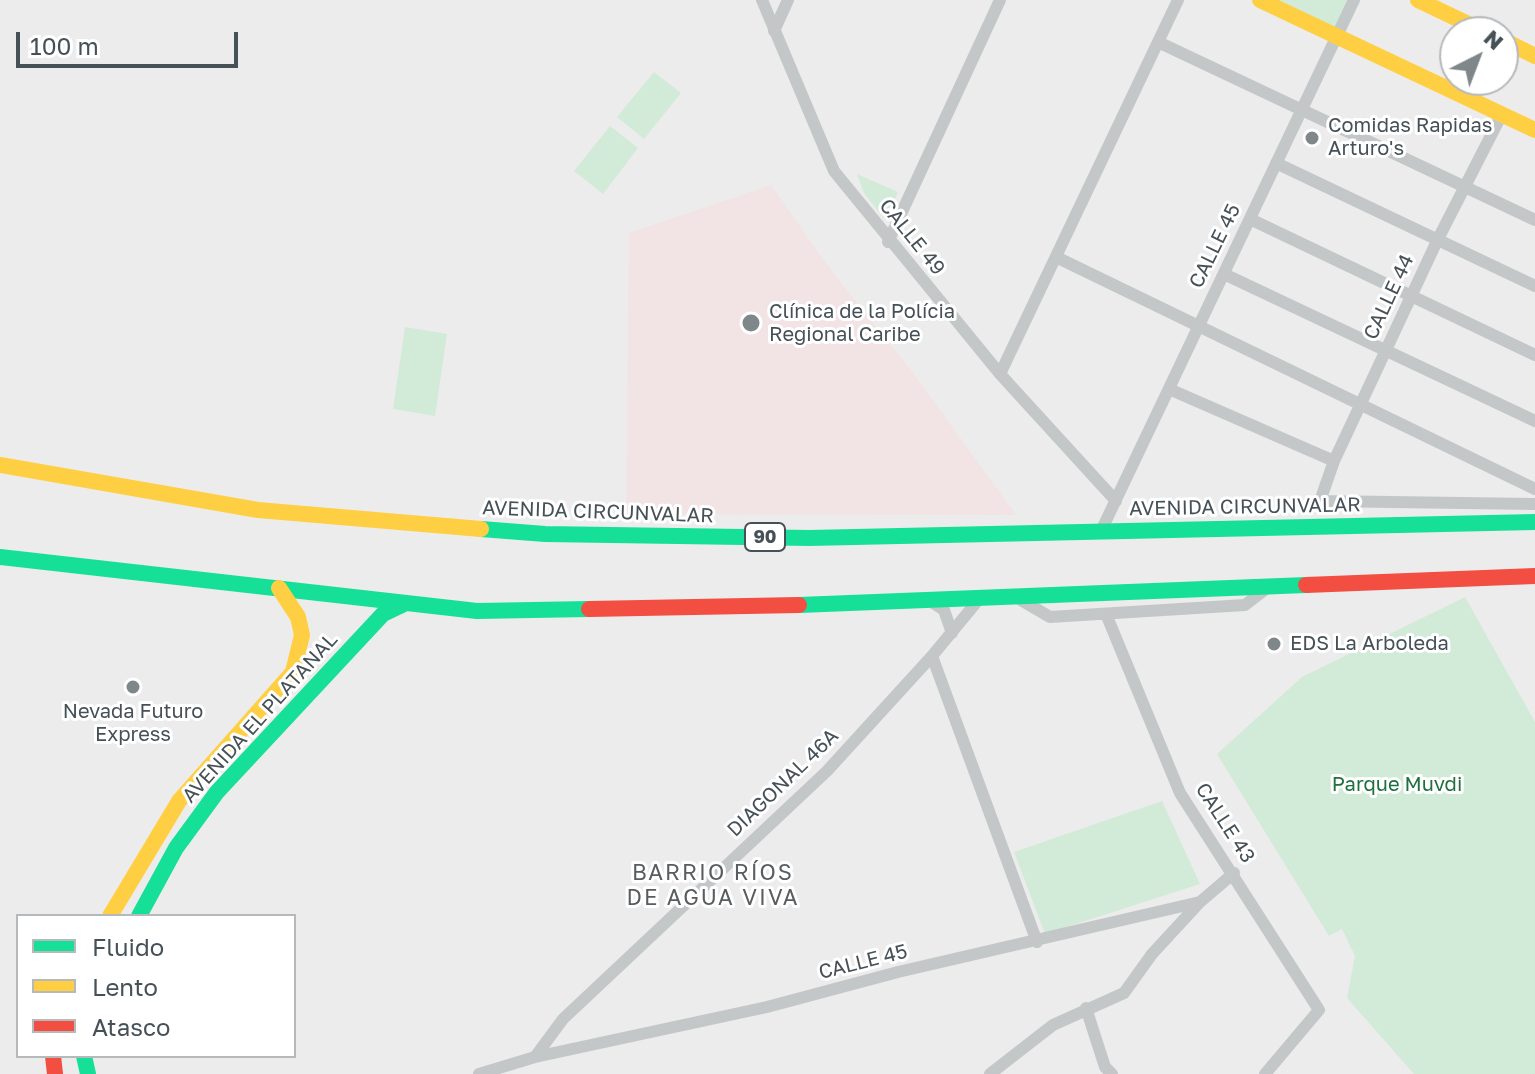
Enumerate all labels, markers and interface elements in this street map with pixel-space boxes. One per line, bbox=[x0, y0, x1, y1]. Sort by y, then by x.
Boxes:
scale bar bbox=[20, 16, 242, 66]
north arrow bbox=[1439, 16, 1519, 96]
text: N bbox=[1479, 24, 1509, 55]
text: 100 m bbox=[30, 31, 99, 60]
place label: Comidas Rapidas Arturo's bbox=[1328, 114, 1492, 161]
marker: Comidas Rapidas Arturo's bbox=[1303, 129, 1321, 147]
street label: CALLE 49 bbox=[874, 194, 950, 280]
street label: CALLE 45 bbox=[1184, 200, 1246, 292]
street label: CALLE 44 bbox=[1359, 251, 1419, 343]
place label: Clínica de la Polícia Regional Caribe bbox=[769, 300, 955, 347]
marker: Clínica de la Polícia Regional Caribe bbox=[740, 312, 762, 334]
street label: AVENIDA CIRCUNVALAR bbox=[1129, 493, 1361, 521]
street label: AVENIDA CIRCUNVALAR bbox=[482, 496, 714, 528]
road number: 90 bbox=[745, 523, 785, 551]
street label: AVENIDA EL PLATANAL bbox=[177, 628, 343, 808]
place label: EDS La Arboleda bbox=[1290, 632, 1449, 656]
marker: EDS La Arboleda bbox=[1265, 635, 1283, 653]
marker: Nevada Futuro Express bbox=[124, 678, 142, 696]
place label: Nevada Futuro Express bbox=[63, 700, 203, 747]
street label: DIAGONAL 46A bbox=[723, 724, 843, 842]
park label: Parque Muvdi bbox=[1332, 773, 1462, 797]
street label: CALLE 43 bbox=[1190, 779, 1260, 867]
district label: BARRIO RÍOS DE AGUA VIVA bbox=[627, 860, 799, 912]
legend bbox=[16, 914, 296, 1058]
text: Fluido bbox=[92, 932, 164, 961]
street label: CALLE 45 bbox=[816, 939, 910, 985]
text: Lento bbox=[92, 972, 158, 1001]
text: Atasco bbox=[92, 1012, 170, 1041]

